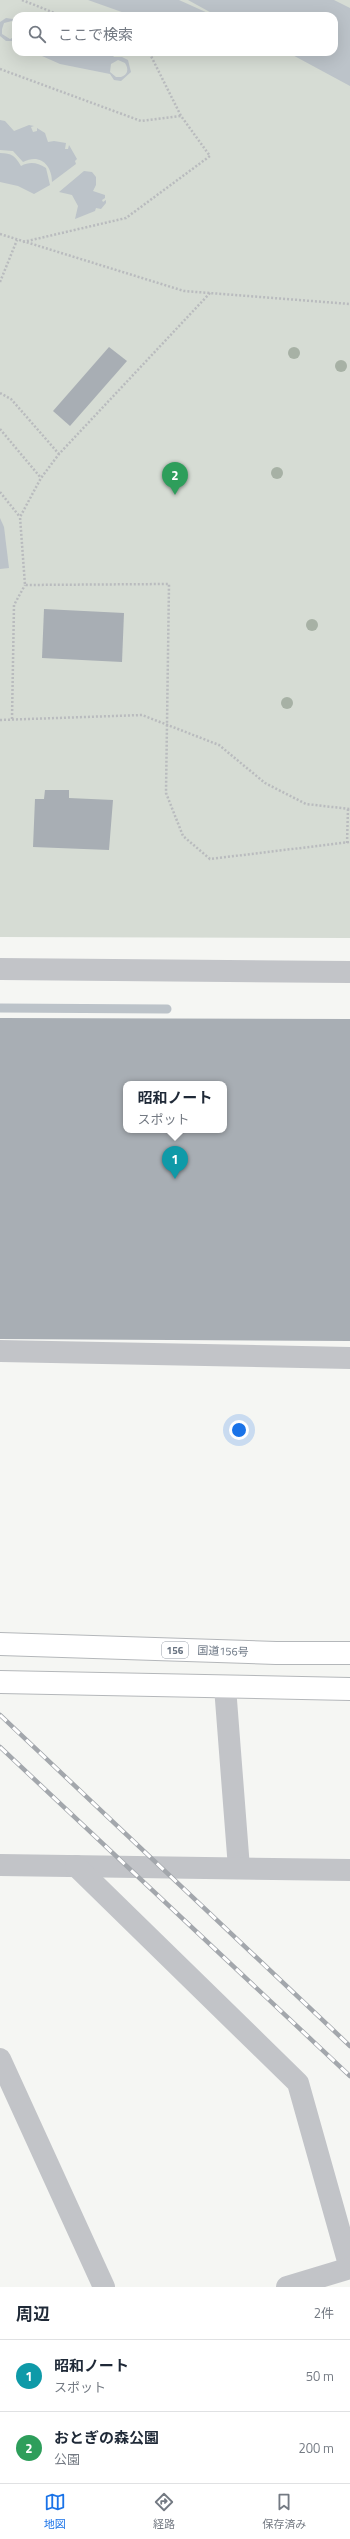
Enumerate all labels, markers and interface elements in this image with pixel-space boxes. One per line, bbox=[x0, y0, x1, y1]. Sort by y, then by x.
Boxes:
search box bbox=[12, 12, 338, 56]
icon: search bbox=[26, 23, 48, 45]
text: ここで検索 bbox=[58, 23, 133, 46]
pin: 2 bbox=[162, 462, 188, 495]
popup bbox=[123, 1081, 227, 1133]
text: 昭和ノート bbox=[137, 1086, 213, 1109]
text: スポット bbox=[137, 1109, 190, 1129]
pin: 1 bbox=[162, 1146, 188, 1179]
your location bbox=[229, 1420, 249, 1440]
road number: 156 bbox=[162, 1642, 188, 1658]
street label: 国道156号 bbox=[197, 1642, 249, 1660]
text: 周辺 bbox=[16, 2301, 50, 2327]
text: 2件 bbox=[314, 2303, 334, 2323]
text: 昭和ノート bbox=[54, 2354, 129, 2377]
text: 1 bbox=[25, 2366, 33, 2386]
text: 50 m bbox=[306, 2366, 334, 2386]
text: スポット bbox=[54, 2377, 106, 2397]
text: おとぎの森公園 bbox=[54, 2426, 159, 2449]
text: 2 bbox=[25, 2438, 33, 2458]
text: 200 m bbox=[298, 2438, 334, 2458]
text: 公園 bbox=[54, 2449, 80, 2469]
tab: 地図 bbox=[44, 2491, 66, 2532]
tab: 経路 bbox=[153, 2491, 175, 2532]
tab: 保存済み bbox=[262, 2491, 306, 2532]

